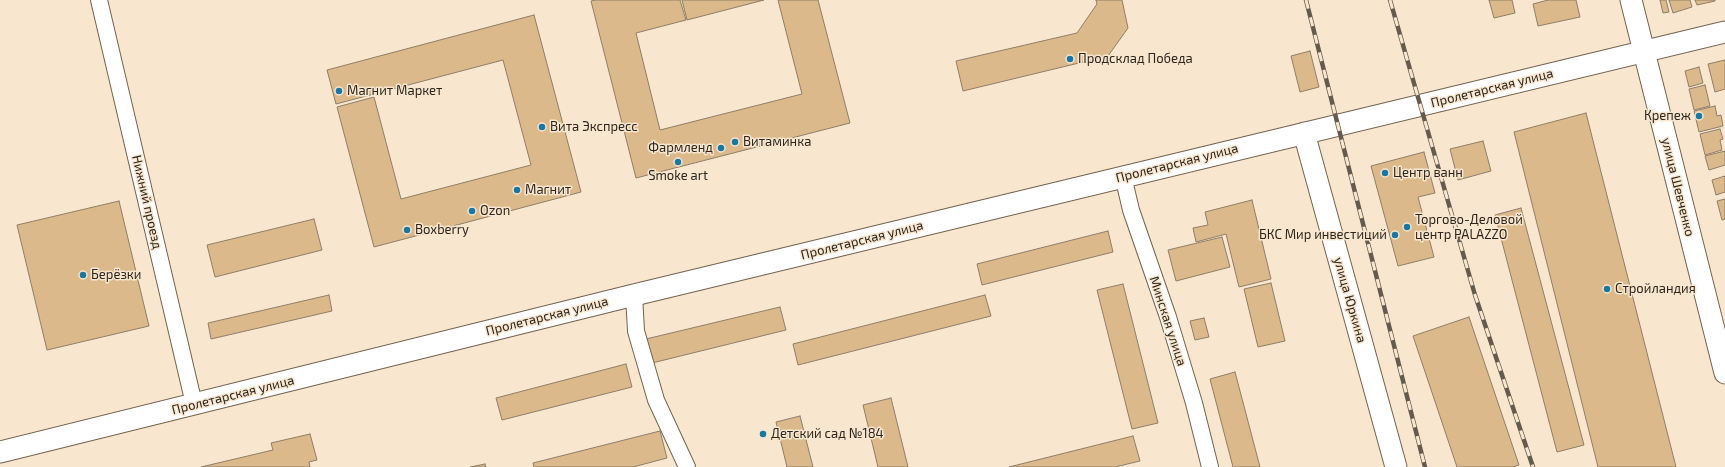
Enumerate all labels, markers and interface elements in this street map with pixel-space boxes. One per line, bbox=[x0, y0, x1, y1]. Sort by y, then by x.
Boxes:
place label: Продсклад Победа bbox=[1078, 51, 1193, 67]
marker: Продсклад Победа bbox=[1065, 54, 1075, 64]
street label: Пролетарская улица bbox=[1429, 65, 1555, 111]
place label: Магнит Маркет bbox=[347, 83, 442, 99]
marker: Магнит Маркет bbox=[334, 86, 344, 96]
place label: Крепеж bbox=[1644, 108, 1691, 124]
marker: Крепеж bbox=[1694, 111, 1704, 121]
place label: Вита Экспресс bbox=[550, 119, 638, 135]
marker: Вита Экспресс bbox=[537, 122, 547, 132]
place label: Витаминка bbox=[743, 134, 811, 150]
street label: улица Шевченко bbox=[1658, 136, 1698, 238]
marker: Витаминка bbox=[730, 137, 740, 147]
place label: Фармленд bbox=[648, 140, 713, 156]
street label: Пролетарская улица bbox=[1114, 140, 1240, 186]
marker: Фармленд bbox=[716, 143, 726, 153]
street label: Нижний проезд bbox=[129, 154, 165, 250]
marker: Smoke art bbox=[673, 157, 683, 167]
place label: Центр ванн bbox=[1393, 165, 1463, 181]
place label: Smoke art bbox=[648, 168, 708, 184]
marker: Центр ванн bbox=[1380, 168, 1390, 178]
place label: Магнит bbox=[525, 182, 571, 198]
marker: Магнит bbox=[512, 185, 522, 195]
place label: Ozon bbox=[480, 203, 510, 219]
marker: Ozon bbox=[467, 206, 477, 216]
place label: Торгово-Деловой центр PALAZZO bbox=[1415, 212, 1523, 243]
street label: Пролетарская улица bbox=[799, 217, 925, 263]
place label: Boxberry bbox=[415, 222, 469, 238]
marker: Торгово-Деловой центр PALAZZO bbox=[1402, 222, 1412, 232]
marker: Boxberry bbox=[402, 225, 412, 235]
place label: БКС Мир инвестиций bbox=[1259, 227, 1387, 243]
marker: БКС Мир инвестиций bbox=[1390, 230, 1400, 240]
street label: улица Юркина bbox=[1330, 255, 1370, 345]
place label: Берёзки bbox=[91, 267, 141, 283]
marker: Берёзки bbox=[78, 270, 88, 280]
street label: Минская улица bbox=[1146, 274, 1190, 368]
place label: Стройландия bbox=[1615, 281, 1696, 297]
marker: Стройландия bbox=[1602, 284, 1612, 294]
street label: Пролетарская улица bbox=[484, 293, 610, 339]
street label: Пролетарская улица bbox=[170, 372, 296, 418]
place label: Детский сад №184 bbox=[771, 426, 884, 442]
marker: Детский сад №184 bbox=[758, 429, 768, 439]

